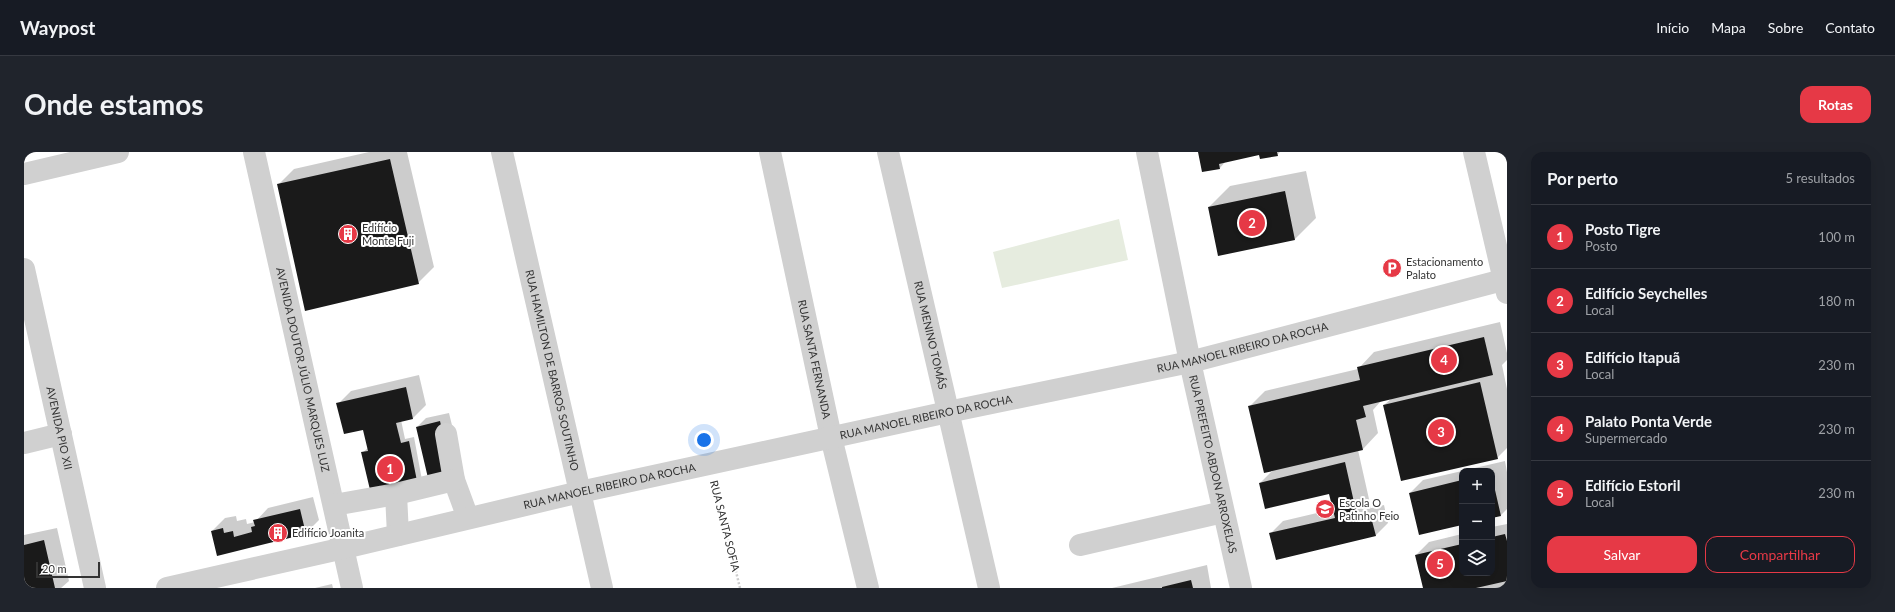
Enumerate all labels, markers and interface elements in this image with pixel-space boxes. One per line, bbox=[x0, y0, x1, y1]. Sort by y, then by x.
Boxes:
text: Waypost bbox=[20, 16, 95, 39]
text: Início bbox=[1656, 19, 1689, 36]
text: Mapa bbox=[1711, 19, 1746, 36]
text: Sobre bbox=[1768, 19, 1803, 36]
text: Contato bbox=[1825, 19, 1875, 36]
button: Rotas bbox=[1800, 86, 1871, 123]
text: Onde estamos bbox=[24, 87, 204, 121]
text: Por perto bbox=[1547, 168, 1618, 189]
text: 5 resultados bbox=[1785, 170, 1855, 186]
pin: 2 bbox=[1239, 208, 1265, 238]
text: Posto Tigre bbox=[1585, 220, 1661, 238]
place label: Edifício Monte Fuji bbox=[362, 221, 414, 247]
building icon: Edifício Monte Fuji bbox=[337, 223, 359, 245]
text: 1 bbox=[1556, 229, 1564, 245]
text: 100 m bbox=[1818, 229, 1855, 245]
text: Posto bbox=[1585, 238, 1617, 254]
place label: Estacionamento Palato bbox=[1406, 255, 1483, 281]
parking icon: Estacionamento Palato bbox=[1381, 257, 1403, 279]
street label: AVENIDA DOUTOR JÚLIO MARQUES LUZ bbox=[274, 266, 333, 474]
street label: RUA HAMILTON DE BARROS SOUTINHO bbox=[523, 268, 582, 472]
street label: RUA MENINO TOMÁS bbox=[912, 279, 950, 391]
text: Edifício Seychelles bbox=[1585, 284, 1707, 302]
text: 2 bbox=[1556, 293, 1564, 309]
text: 180 m bbox=[1818, 293, 1855, 309]
street label: RUA SANTA FERNANDA bbox=[796, 298, 834, 420]
text: Local bbox=[1585, 302, 1614, 318]
street label: RUA MANOEL RIBEIRO DA ROCHA bbox=[1156, 319, 1330, 375]
pin: 4 bbox=[1431, 345, 1457, 375]
text: Edifício Itapuã bbox=[1585, 348, 1680, 366]
text: 3 bbox=[1556, 357, 1564, 373]
text: 230 m bbox=[1818, 357, 1855, 373]
text: Local bbox=[1585, 366, 1614, 382]
street label: RUA PREFEITO ABDON ARROXELAS bbox=[1187, 373, 1240, 554]
street label: AVENIDA PIO XII bbox=[44, 385, 75, 471]
street label: RUA MANOEL RIBEIRO DA ROCHA bbox=[838, 392, 1014, 441]
text: Palato Ponta Verde bbox=[1585, 412, 1712, 430]
pin: 3 bbox=[1428, 417, 1454, 447]
text: 4 bbox=[1556, 421, 1564, 437]
text: 230 m bbox=[1818, 421, 1855, 437]
your location bbox=[694, 430, 714, 450]
text: Supermercado bbox=[1585, 430, 1667, 446]
pin: 1 bbox=[377, 454, 403, 484]
street label: RUA MANOEL RIBEIRO DA ROCHA bbox=[522, 460, 697, 511]
map controls bbox=[1459, 468, 1495, 576]
button: + bbox=[1459, 468, 1495, 504]
text: Edifício Estoril bbox=[1585, 476, 1680, 494]
street label: RUA SANTA SOFIA bbox=[708, 479, 743, 573]
text: 5 bbox=[1556, 485, 1564, 501]
text: 230 m bbox=[1818, 485, 1855, 501]
text: Local bbox=[1585, 494, 1614, 510]
place label: Escola O Patinho Feio bbox=[1339, 496, 1399, 522]
school or university icon: Escola O Patinho Feio bbox=[1314, 498, 1336, 520]
button: − bbox=[1459, 504, 1495, 540]
building icon: Edifício Joanita bbox=[267, 522, 289, 544]
place label: Edifício Joanita bbox=[292, 526, 364, 539]
button: Salvar bbox=[1547, 536, 1697, 573]
button: Compartilhar bbox=[1705, 536, 1855, 573]
button: layers bbox=[1459, 540, 1495, 576]
pin: 5 bbox=[1427, 549, 1453, 579]
scale bar bbox=[36, 560, 100, 579]
text: 20 m bbox=[42, 562, 67, 575]

